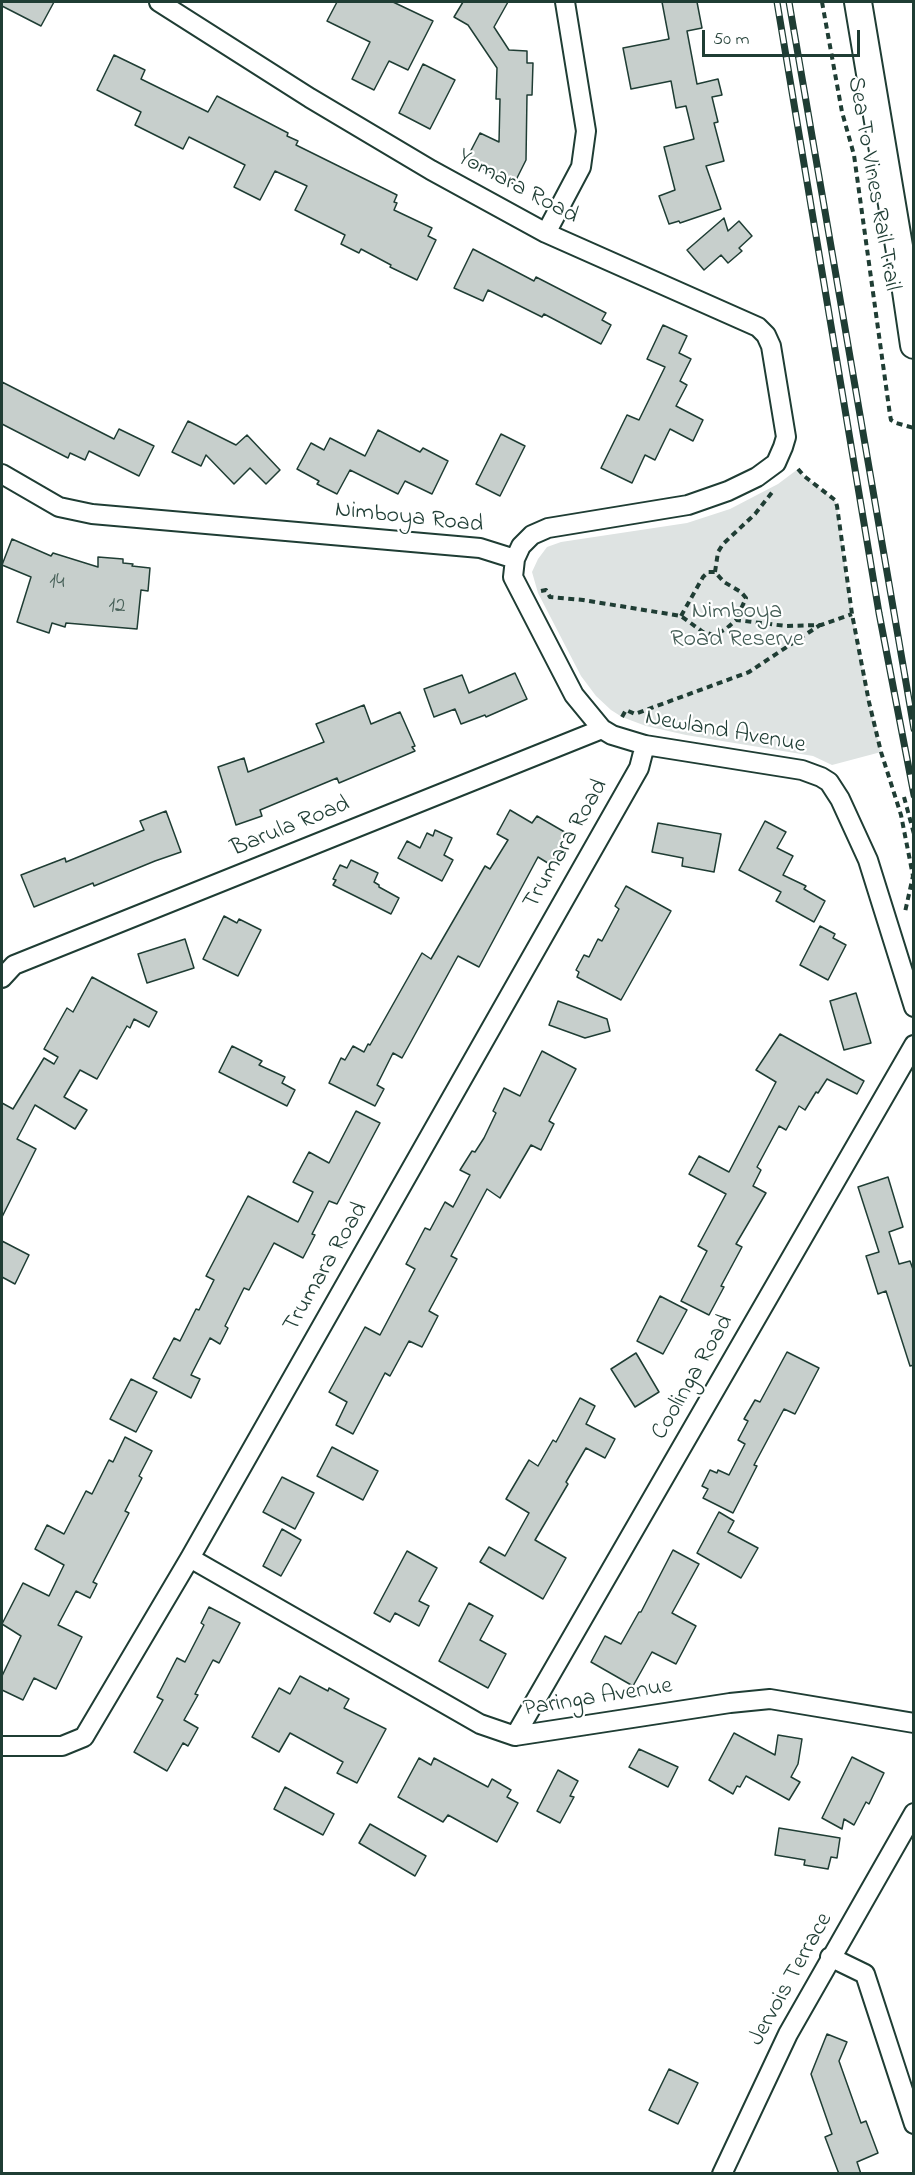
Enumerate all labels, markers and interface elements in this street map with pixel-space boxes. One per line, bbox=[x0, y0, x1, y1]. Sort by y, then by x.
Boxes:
scale bar bbox=[705, 18, 862, 56]
text: 50 m bbox=[713, 27, 750, 53]
street label: Sea To Vines Rail Trail bbox=[839, 75, 905, 293]
street label: Yomara Road bbox=[452, 144, 582, 232]
street label: Nimboya Road bbox=[334, 497, 484, 541]
house number: 14 bbox=[49, 571, 65, 597]
house number: 12 bbox=[108, 595, 126, 621]
park label: Nimboya Road Reserve bbox=[670, 599, 804, 655]
street label: Newland Avenue bbox=[643, 705, 807, 761]
street label: Trumara Road bbox=[518, 775, 616, 915]
street label: Barula Road bbox=[227, 791, 355, 865]
street label: Trumara Road bbox=[278, 1198, 376, 1338]
street label: Coolinga Road bbox=[647, 1310, 741, 1446]
street label: Paringa Avenue bbox=[521, 1673, 675, 1725]
street label: Jervois Terrace bbox=[744, 1908, 840, 2052]

